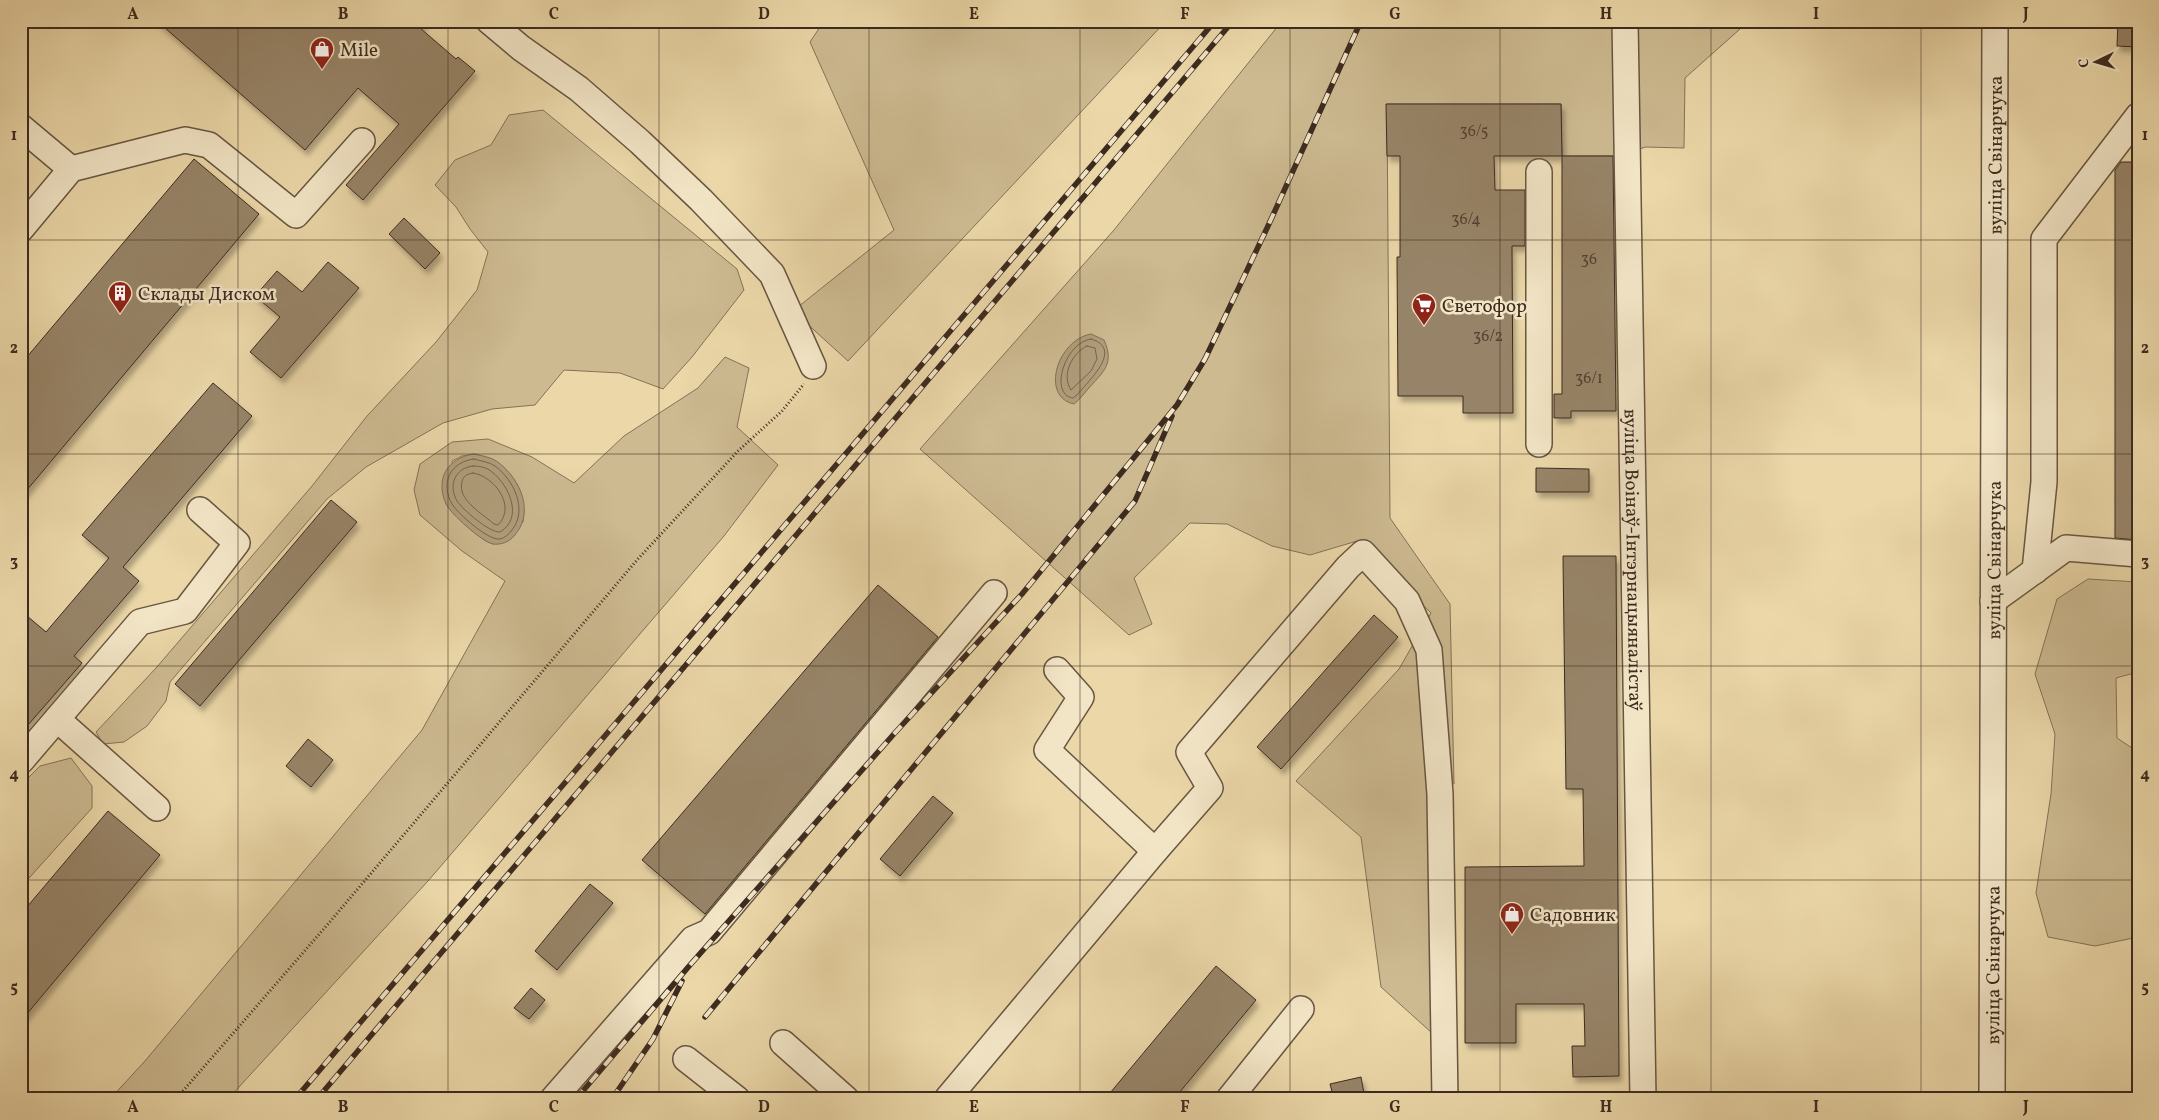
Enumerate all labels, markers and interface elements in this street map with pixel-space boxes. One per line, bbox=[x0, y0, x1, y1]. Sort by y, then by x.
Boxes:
text: A bbox=[127, 4, 139, 26]
text: B bbox=[338, 4, 349, 26]
text: C bbox=[549, 4, 559, 26]
text: D bbox=[758, 4, 770, 26]
text: E bbox=[969, 4, 979, 26]
text: F bbox=[1180, 4, 1190, 26]
text: G bbox=[1389, 4, 1401, 26]
text: H bbox=[1600, 4, 1612, 26]
text: I bbox=[1813, 4, 1819, 26]
text: J bbox=[2022, 4, 2029, 26]
shop icon: Mile bbox=[309, 36, 335, 70]
place label: Mile bbox=[340, 38, 378, 64]
north arrow bbox=[2072, 38, 2122, 88]
text: С bbox=[2075, 58, 2094, 68]
street label: вуліца Свінарчука bbox=[1983, 76, 2010, 234]
house number: 36/5 bbox=[1460, 121, 1488, 143]
text: 1 bbox=[11, 125, 17, 147]
text: 1 bbox=[2142, 125, 2148, 147]
house number: 36/4 bbox=[1451, 209, 1481, 231]
house number: 36 bbox=[1581, 249, 1597, 271]
building icon: Склады Диском bbox=[107, 280, 133, 314]
place label: Склады Диском bbox=[138, 282, 275, 308]
supermarket icon: Светофор bbox=[1411, 292, 1437, 326]
place label: Светофор bbox=[1442, 294, 1527, 320]
house number: 36/2 bbox=[1473, 326, 1503, 348]
text: 2 bbox=[10, 338, 18, 360]
text: 2 bbox=[2141, 338, 2149, 360]
house number: 36/1 bbox=[1575, 368, 1603, 390]
street label: вуліца Воінаў-Інтэрнацыяналістаў bbox=[1616, 409, 1648, 711]
street label: вуліца Свінарчука bbox=[1982, 481, 2009, 639]
text: 3 bbox=[10, 551, 18, 573]
text: 3 bbox=[2141, 551, 2149, 573]
text: 4 bbox=[9, 764, 19, 786]
text: 4 bbox=[2140, 764, 2150, 786]
street label: вуліца Свінарчука bbox=[1981, 886, 2008, 1044]
shop icon: Садовник bbox=[1499, 901, 1525, 935]
place label: Садовник bbox=[1530, 903, 1616, 929]
text: 5 bbox=[10, 977, 18, 999]
text: 5 bbox=[2141, 977, 2149, 999]
text: A bbox=[127, 1097, 139, 1119]
text: B bbox=[338, 1097, 349, 1119]
text: C bbox=[549, 1097, 559, 1119]
text: D bbox=[758, 1097, 770, 1119]
text: E bbox=[969, 1097, 979, 1119]
text: F bbox=[1180, 1097, 1190, 1119]
text: G bbox=[1389, 1097, 1401, 1119]
text: H bbox=[1600, 1097, 1612, 1119]
text: I bbox=[1813, 1097, 1819, 1119]
text: J bbox=[2022, 1097, 2029, 1119]

